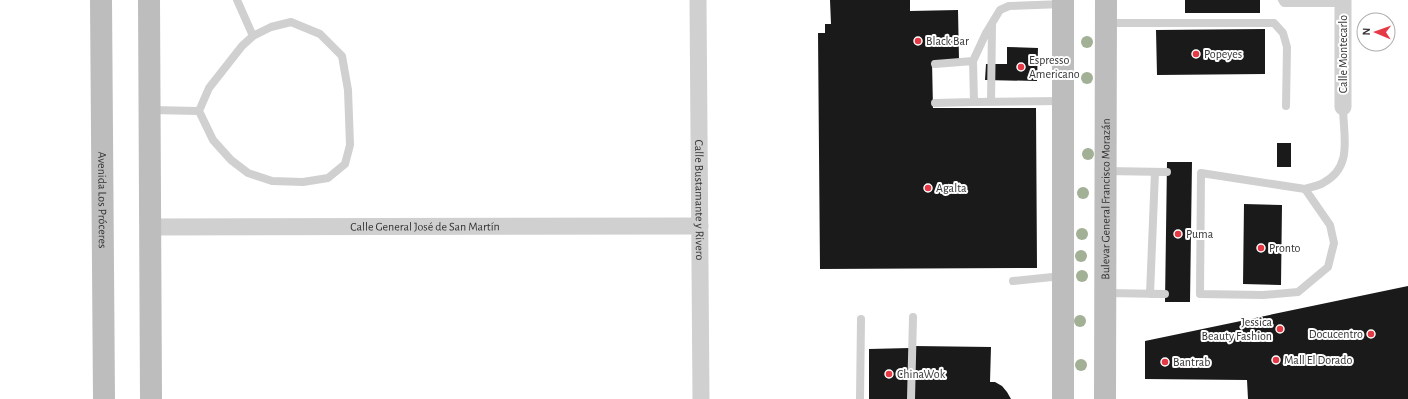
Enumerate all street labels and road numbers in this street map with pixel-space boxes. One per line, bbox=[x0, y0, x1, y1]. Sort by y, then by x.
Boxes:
street label: Calle Montecarlo bbox=[1337, 15, 1349, 93]
street label: Bulevar General Francisco Morazán bbox=[1099, 118, 1112, 280]
street label: Calle Bustamante y Rivero bbox=[693, 139, 706, 261]
street label: Avenida Los Próceres bbox=[96, 151, 109, 249]
street label: Calle General José de San Martín bbox=[350, 220, 500, 233]

